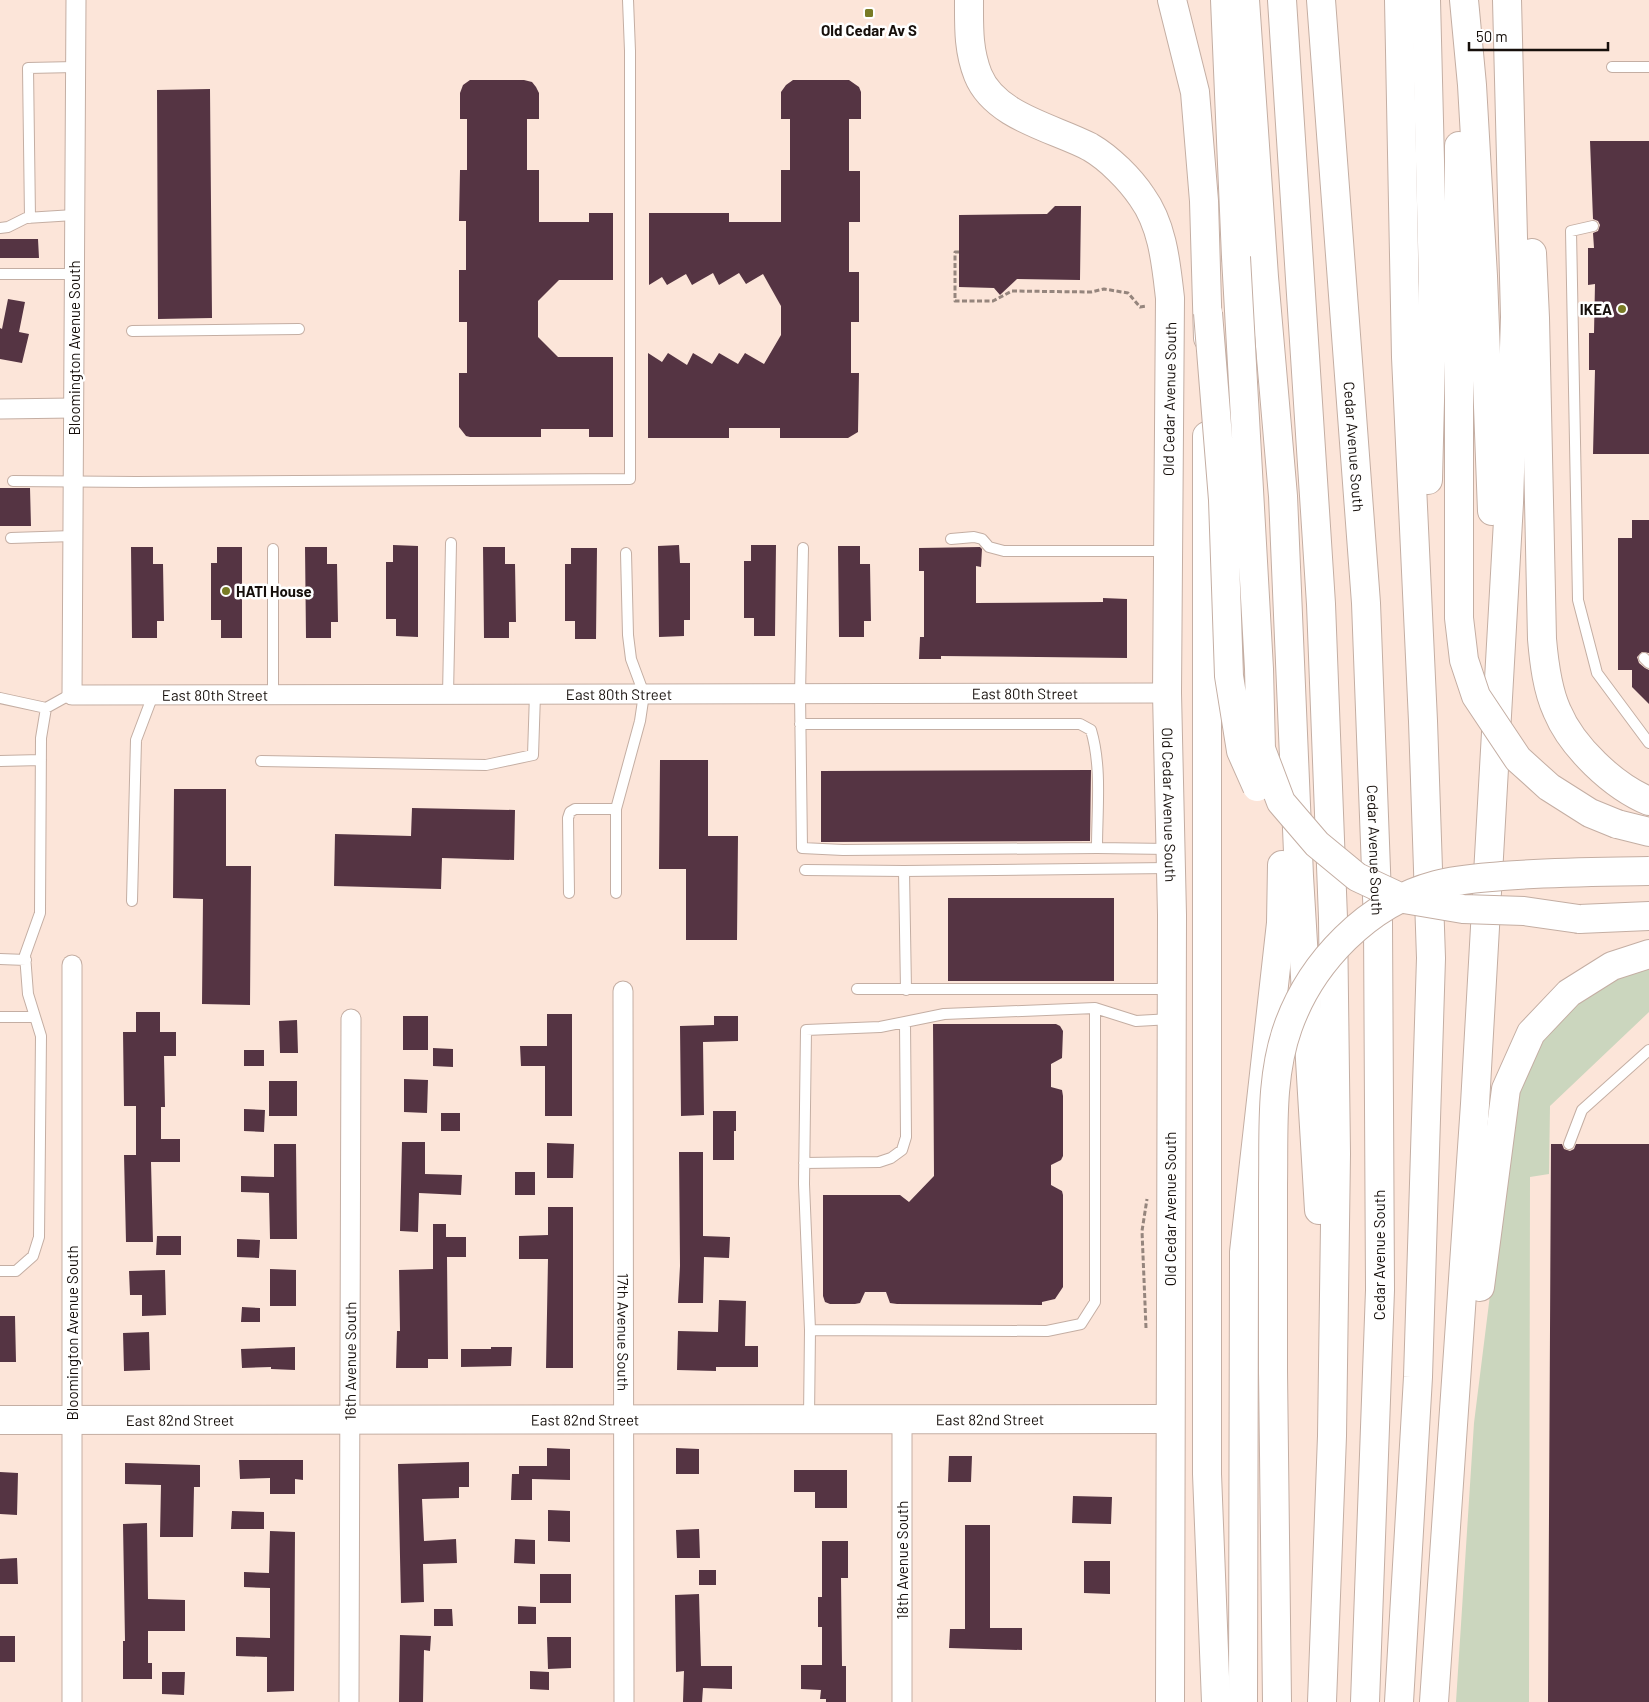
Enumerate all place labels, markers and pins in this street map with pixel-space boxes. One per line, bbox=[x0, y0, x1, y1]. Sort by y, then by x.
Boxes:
marker: Old Cedar Av S bbox=[863, 7, 875, 19]
place label: Old Cedar Av S bbox=[821, 21, 917, 39]
place label: IKEA bbox=[1580, 300, 1612, 318]
marker: IKEA bbox=[1616, 303, 1628, 315]
place label: HATI House bbox=[236, 582, 312, 600]
marker: HATI House bbox=[220, 585, 232, 597]

